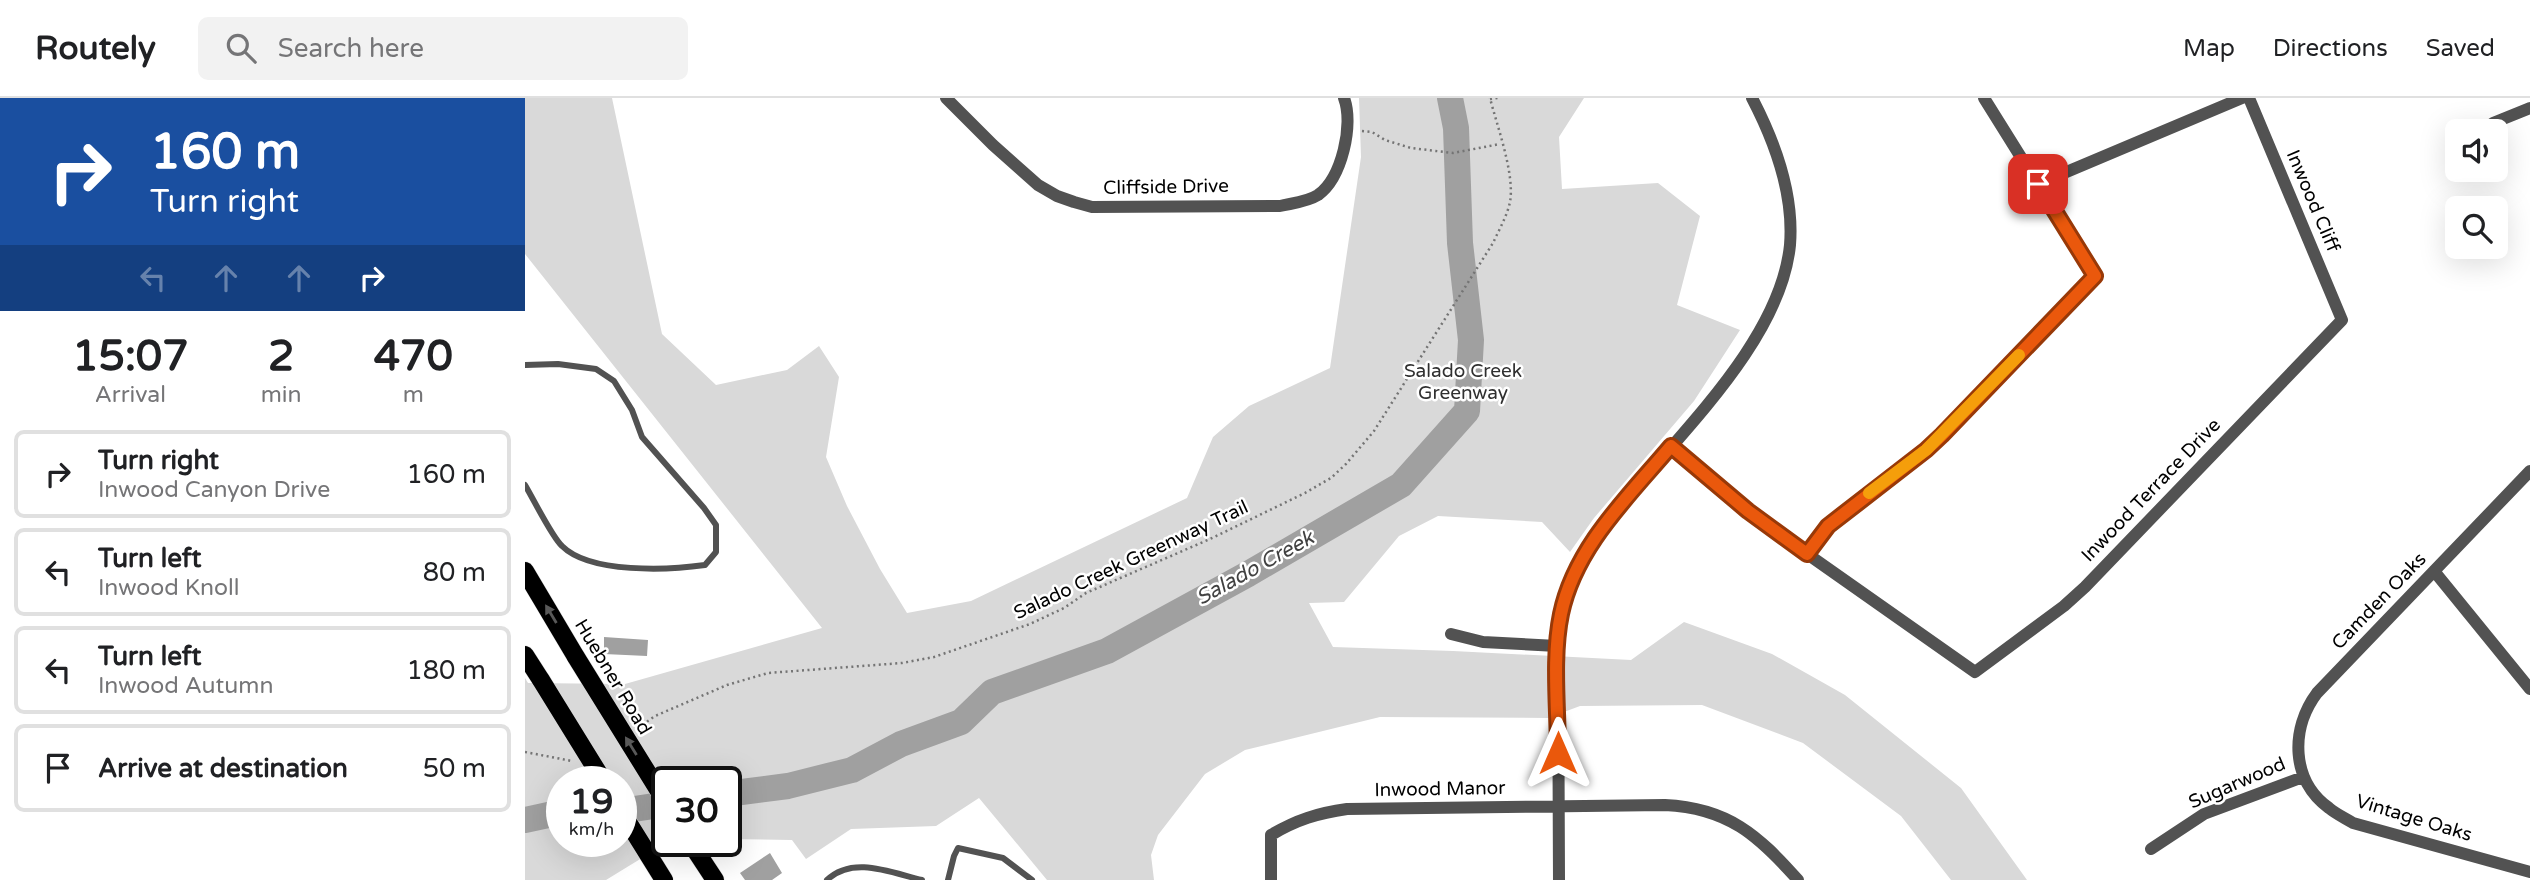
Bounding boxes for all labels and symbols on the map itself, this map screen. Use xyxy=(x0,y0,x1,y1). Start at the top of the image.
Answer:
street label: Inwood Cliff xyxy=(2282,147,2345,256)
pin xyxy=(2008,154,2068,214)
street label: Cliffside Drive xyxy=(1103,175,1229,199)
park label: Salado Creek Greenway xyxy=(1404,360,1522,404)
street label: Inwood Terrace Drive xyxy=(2077,414,2225,566)
street label: Salado Creek Greenway Trail xyxy=(1010,496,1252,624)
water label: Salado Creek xyxy=(1192,525,1320,611)
street label: Camden Oaks xyxy=(2327,548,2431,654)
one-way arrow xyxy=(544,604,557,623)
street label: Huebner Road xyxy=(570,615,656,739)
position arrow xyxy=(1521,716,1595,790)
one-way arrow xyxy=(625,736,637,755)
street label: Sugarwood xyxy=(2185,753,2289,813)
speed limit sign: 30 xyxy=(651,766,742,857)
street label: Inwood Manor xyxy=(1374,777,1506,801)
street label: Vintage Oaks xyxy=(2353,790,2475,846)

